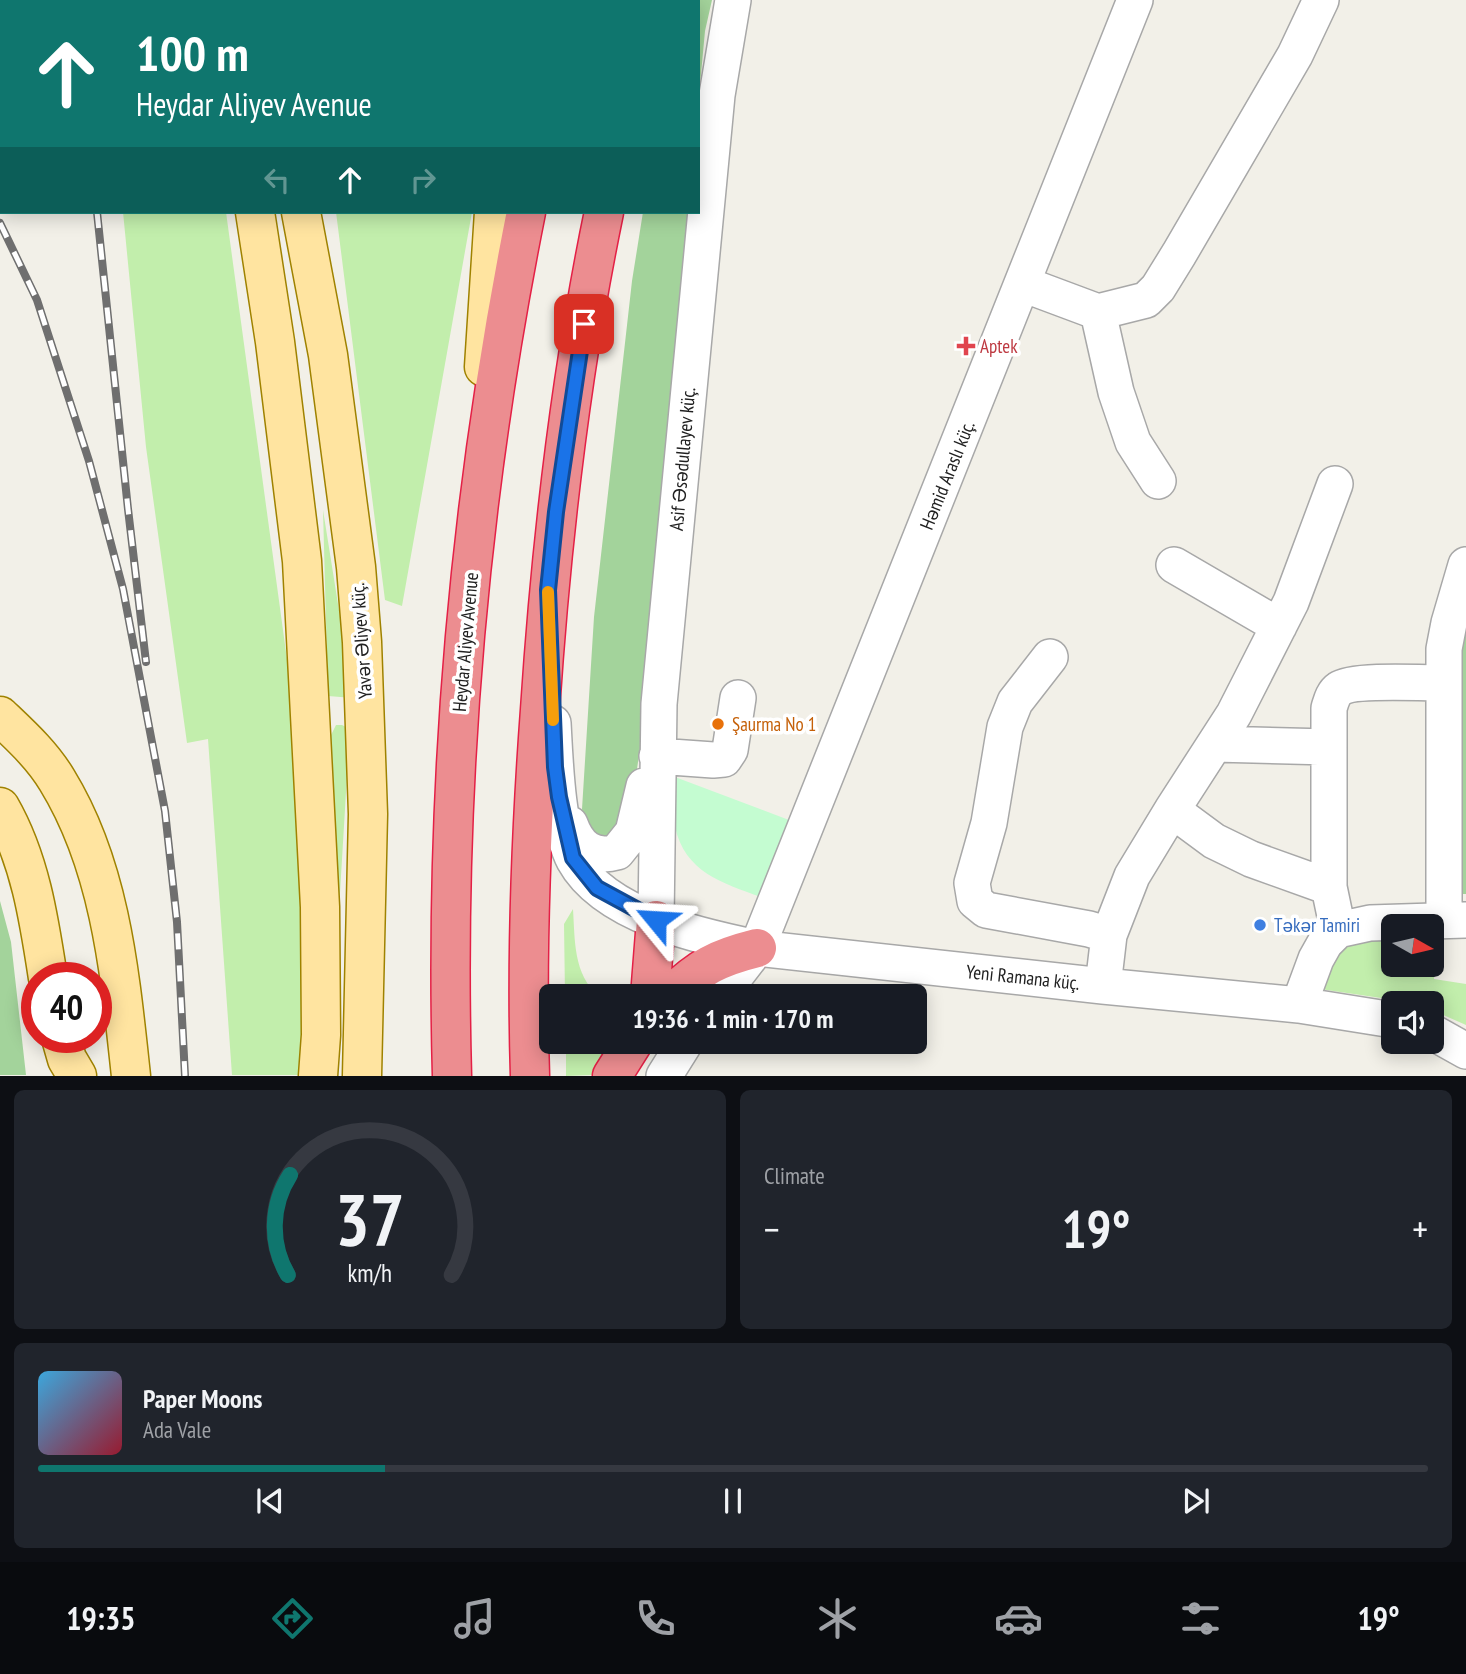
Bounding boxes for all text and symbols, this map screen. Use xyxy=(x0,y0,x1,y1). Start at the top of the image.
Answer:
text: 100 m xyxy=(136,21,249,85)
icon: ahead xyxy=(21,28,112,119)
text: Heydar Aliyev Avenue xyxy=(136,83,372,125)
icon: left xyxy=(258,161,296,199)
icon: ahead xyxy=(331,161,369,199)
icon: right xyxy=(404,161,442,199)
pin xyxy=(554,294,614,354)
icon: arrive xyxy=(565,305,603,343)
place label: Aptek xyxy=(980,334,1018,358)
marker: Aptek xyxy=(958,338,974,354)
street label: Asif Əsədullayev küç. xyxy=(664,386,700,532)
street label: Həmid Araslı küç. xyxy=(914,417,980,533)
street label: Heydar Aliyev Avenue xyxy=(447,571,483,713)
street label: Yavər Əliyev küç. xyxy=(345,582,377,700)
place label: Şaurma No 1 xyxy=(732,712,816,736)
marker: Şaurma No 1 xyxy=(710,716,726,732)
position arrow xyxy=(619,883,693,957)
place label: Təkər Tamiri xyxy=(1274,913,1360,937)
north arrow xyxy=(1381,914,1444,976)
map controls xyxy=(1381,914,1444,1054)
marker: Təkər Tamiri xyxy=(1252,917,1268,933)
street label: Yeni Ramana küç. xyxy=(965,959,1081,995)
speed limit sign: 40 xyxy=(21,962,112,1053)
button: sound xyxy=(1381,991,1444,1054)
text: 19:36 · 1 min · 170 m xyxy=(633,1002,833,1035)
text: Climate xyxy=(764,1161,825,1190)
text: 37 xyxy=(335,1172,405,1266)
text: 19° xyxy=(1062,1195,1130,1262)
text: − xyxy=(764,1204,780,1253)
text: + xyxy=(1412,1204,1428,1253)
text: km/h xyxy=(348,1257,392,1289)
text: Paper Moons xyxy=(143,1382,262,1415)
text: Ada Vale xyxy=(143,1415,211,1444)
icon: previous xyxy=(251,1482,289,1520)
icon: pause xyxy=(714,1482,752,1520)
icon: next xyxy=(1177,1482,1215,1520)
icon: directions xyxy=(268,1594,317,1643)
icon: music xyxy=(450,1594,499,1643)
icon: phone xyxy=(631,1594,680,1643)
icon: climate xyxy=(813,1594,862,1643)
icon: car xyxy=(994,1594,1043,1643)
icon: filters xyxy=(1176,1594,1225,1643)
text: 19:35 xyxy=(66,1597,136,1639)
text: 19° xyxy=(1357,1597,1400,1639)

